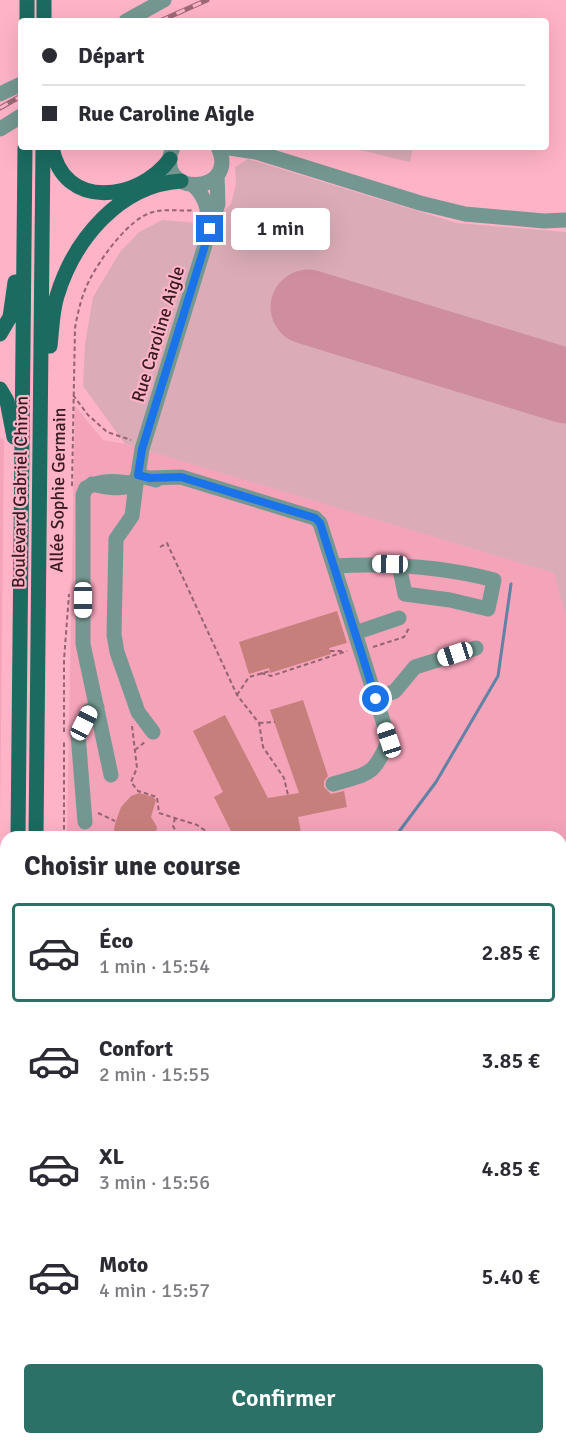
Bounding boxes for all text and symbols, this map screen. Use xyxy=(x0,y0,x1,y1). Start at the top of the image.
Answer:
text: Départ xyxy=(78,42,145,69)
text: Rue Caroline Aigle xyxy=(78,100,254,127)
callout: 1 min xyxy=(231,208,330,250)
route end xyxy=(196,215,223,242)
text: 1 min xyxy=(257,216,304,241)
street label: Rue Caroline Aigle xyxy=(127,263,189,405)
street label: Boulevard Gabriel Chiron xyxy=(7,396,33,588)
street label: Allée Sophie Germain xyxy=(46,407,70,573)
car xyxy=(372,555,408,573)
car xyxy=(74,582,92,618)
car xyxy=(435,640,475,668)
route start xyxy=(362,685,389,712)
car xyxy=(68,703,100,743)
car xyxy=(375,720,403,760)
text: Choisir une course xyxy=(24,850,241,883)
icon: car xyxy=(27,926,81,980)
text: Éco xyxy=(99,927,133,954)
text: 2.85 € xyxy=(482,939,540,966)
text: 1 min · 15:54 xyxy=(99,954,210,979)
icon: car xyxy=(27,1034,81,1088)
text: Confort xyxy=(99,1035,173,1062)
text: 3.85 € xyxy=(482,1047,540,1074)
text: 2 min · 15:55 xyxy=(99,1062,210,1087)
icon: car xyxy=(27,1142,81,1196)
text: XL xyxy=(99,1143,124,1170)
text: 4.85 € xyxy=(482,1155,540,1182)
text: 3 min · 15:56 xyxy=(99,1170,210,1195)
icon: car xyxy=(27,1250,81,1304)
text: Moto xyxy=(99,1251,148,1278)
text: 5.40 € xyxy=(482,1263,540,1290)
text: 4 min · 15:57 xyxy=(99,1278,210,1303)
button: Confirmer xyxy=(24,1364,543,1433)

